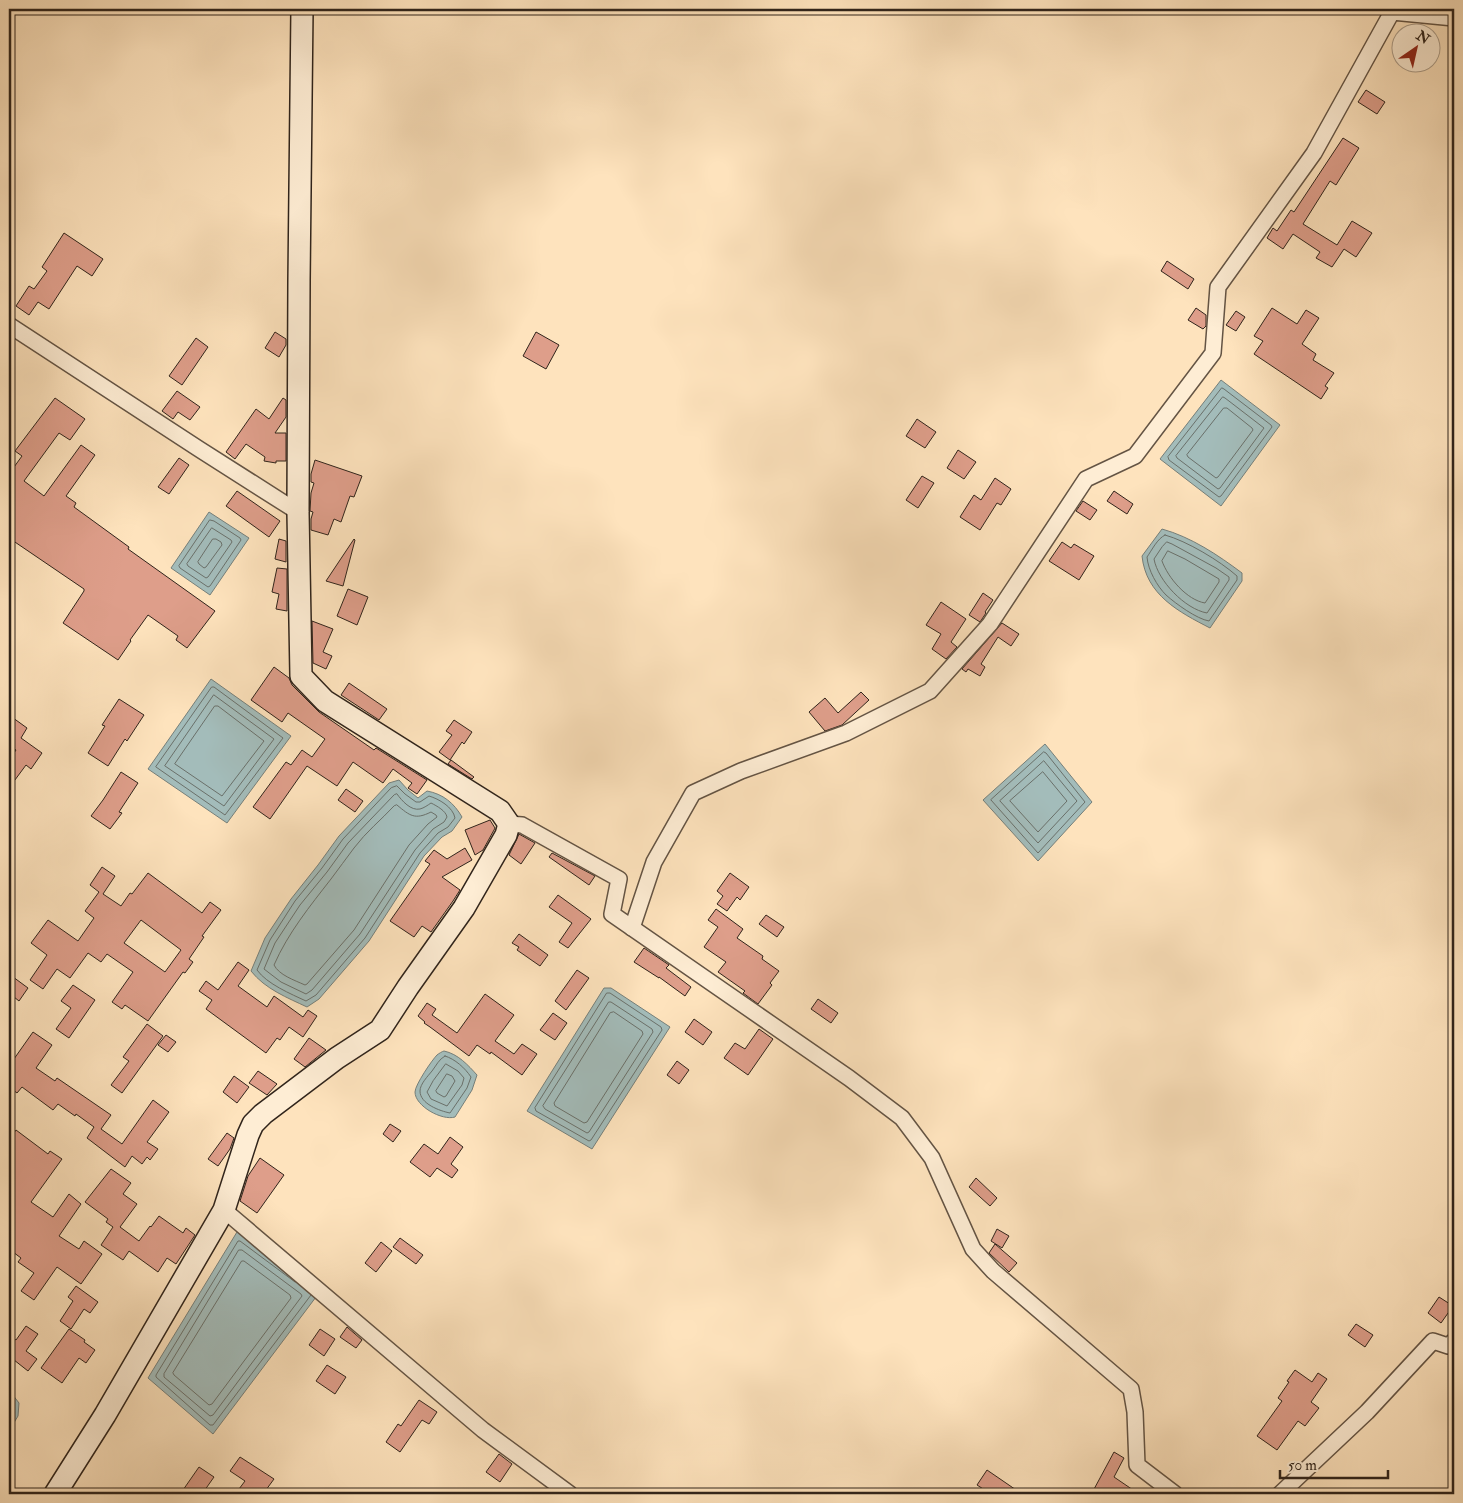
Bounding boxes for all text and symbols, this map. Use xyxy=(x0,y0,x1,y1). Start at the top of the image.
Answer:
north arrow xyxy=(1390,22,1440,72)
text: N xyxy=(1412,27,1433,48)
scale bar xyxy=(1280,1448,1388,1480)
text: 50 m xyxy=(1288,1456,1317,1475)

